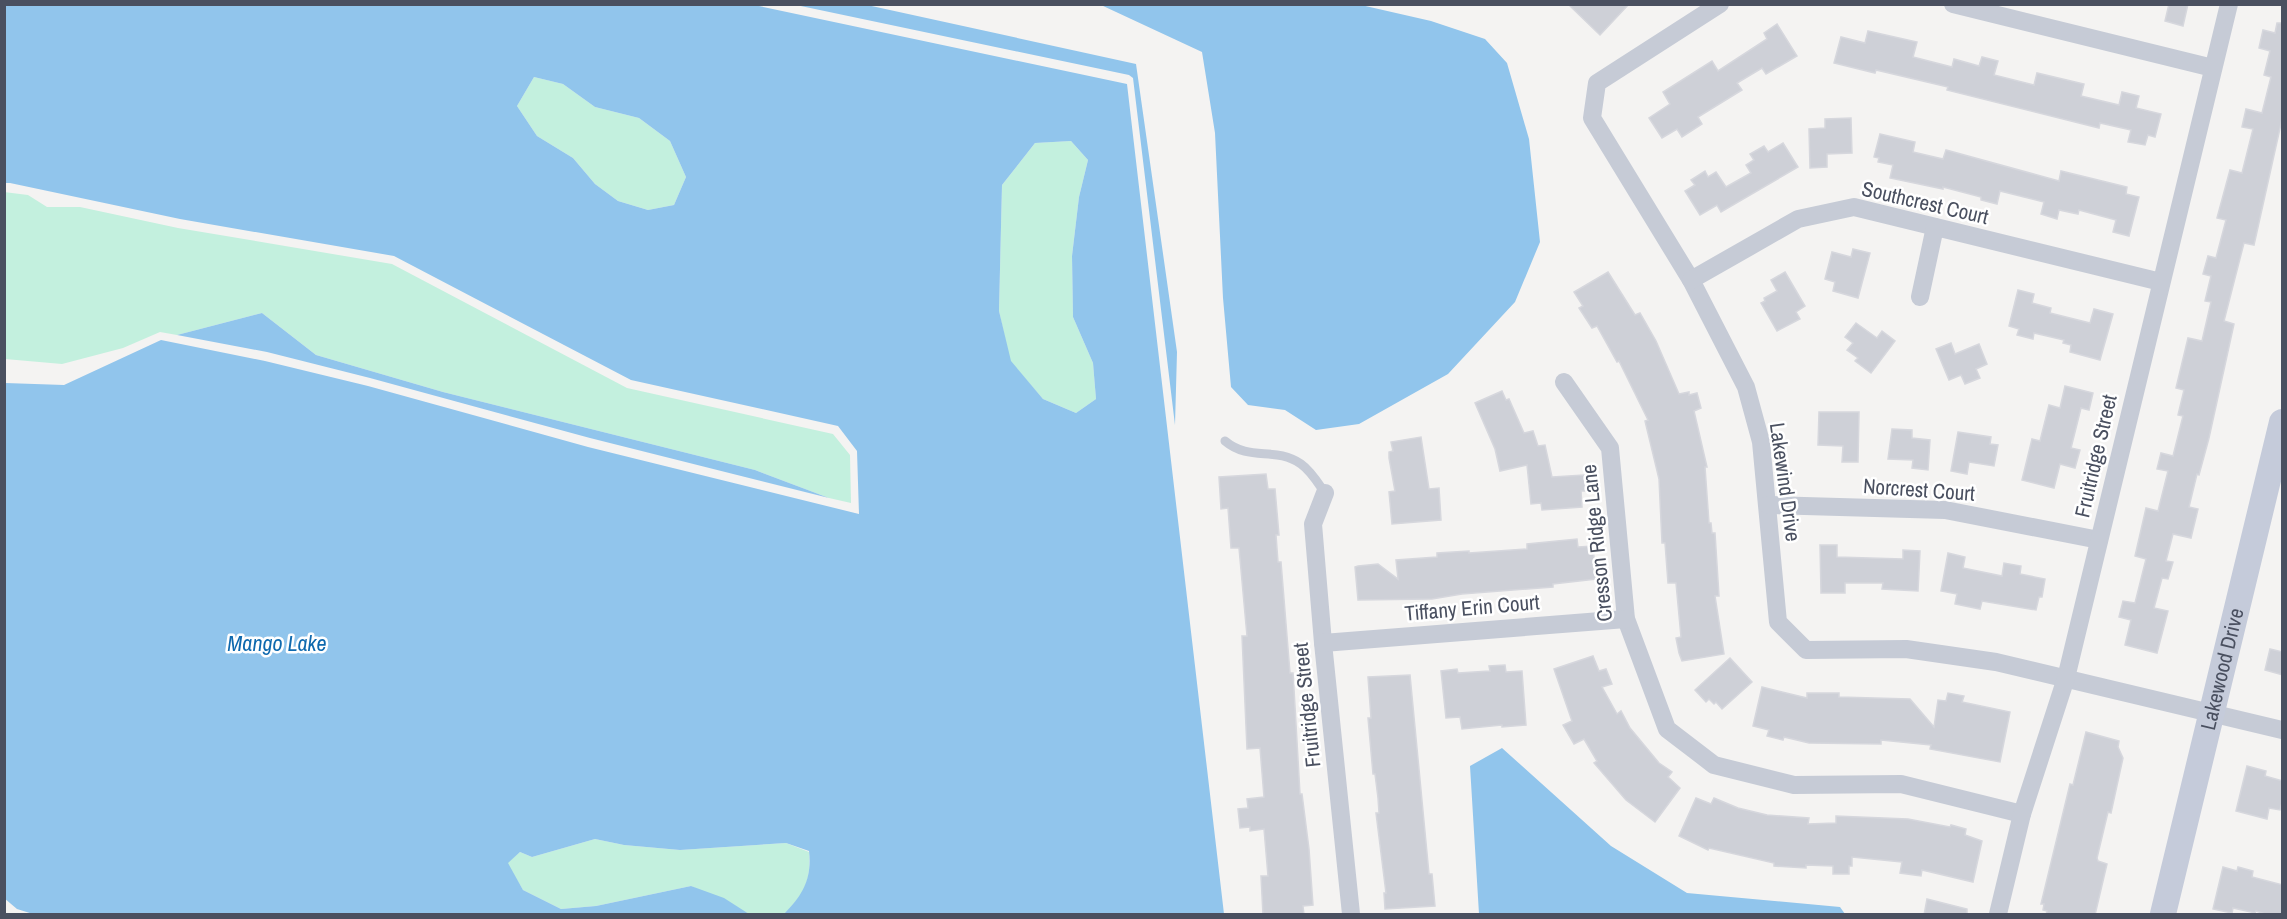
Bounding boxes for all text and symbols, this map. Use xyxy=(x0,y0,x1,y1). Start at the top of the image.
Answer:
street label: Southcrest Court xyxy=(1859,174,1992,231)
street label: Fruitridge Street xyxy=(2067,391,2124,520)
street label: Lakewind Drive xyxy=(1763,421,1808,543)
street label: Cresson Ridge Lane xyxy=(1574,463,1619,623)
street label: Norcrest Court xyxy=(1862,471,1976,508)
street label: Tiffany Erin Court xyxy=(1403,587,1541,628)
street label: Lakewood Drive xyxy=(2193,605,2250,733)
water label: Mango Lake xyxy=(227,628,327,658)
street label: Fruitridge Street xyxy=(1286,641,1327,769)

